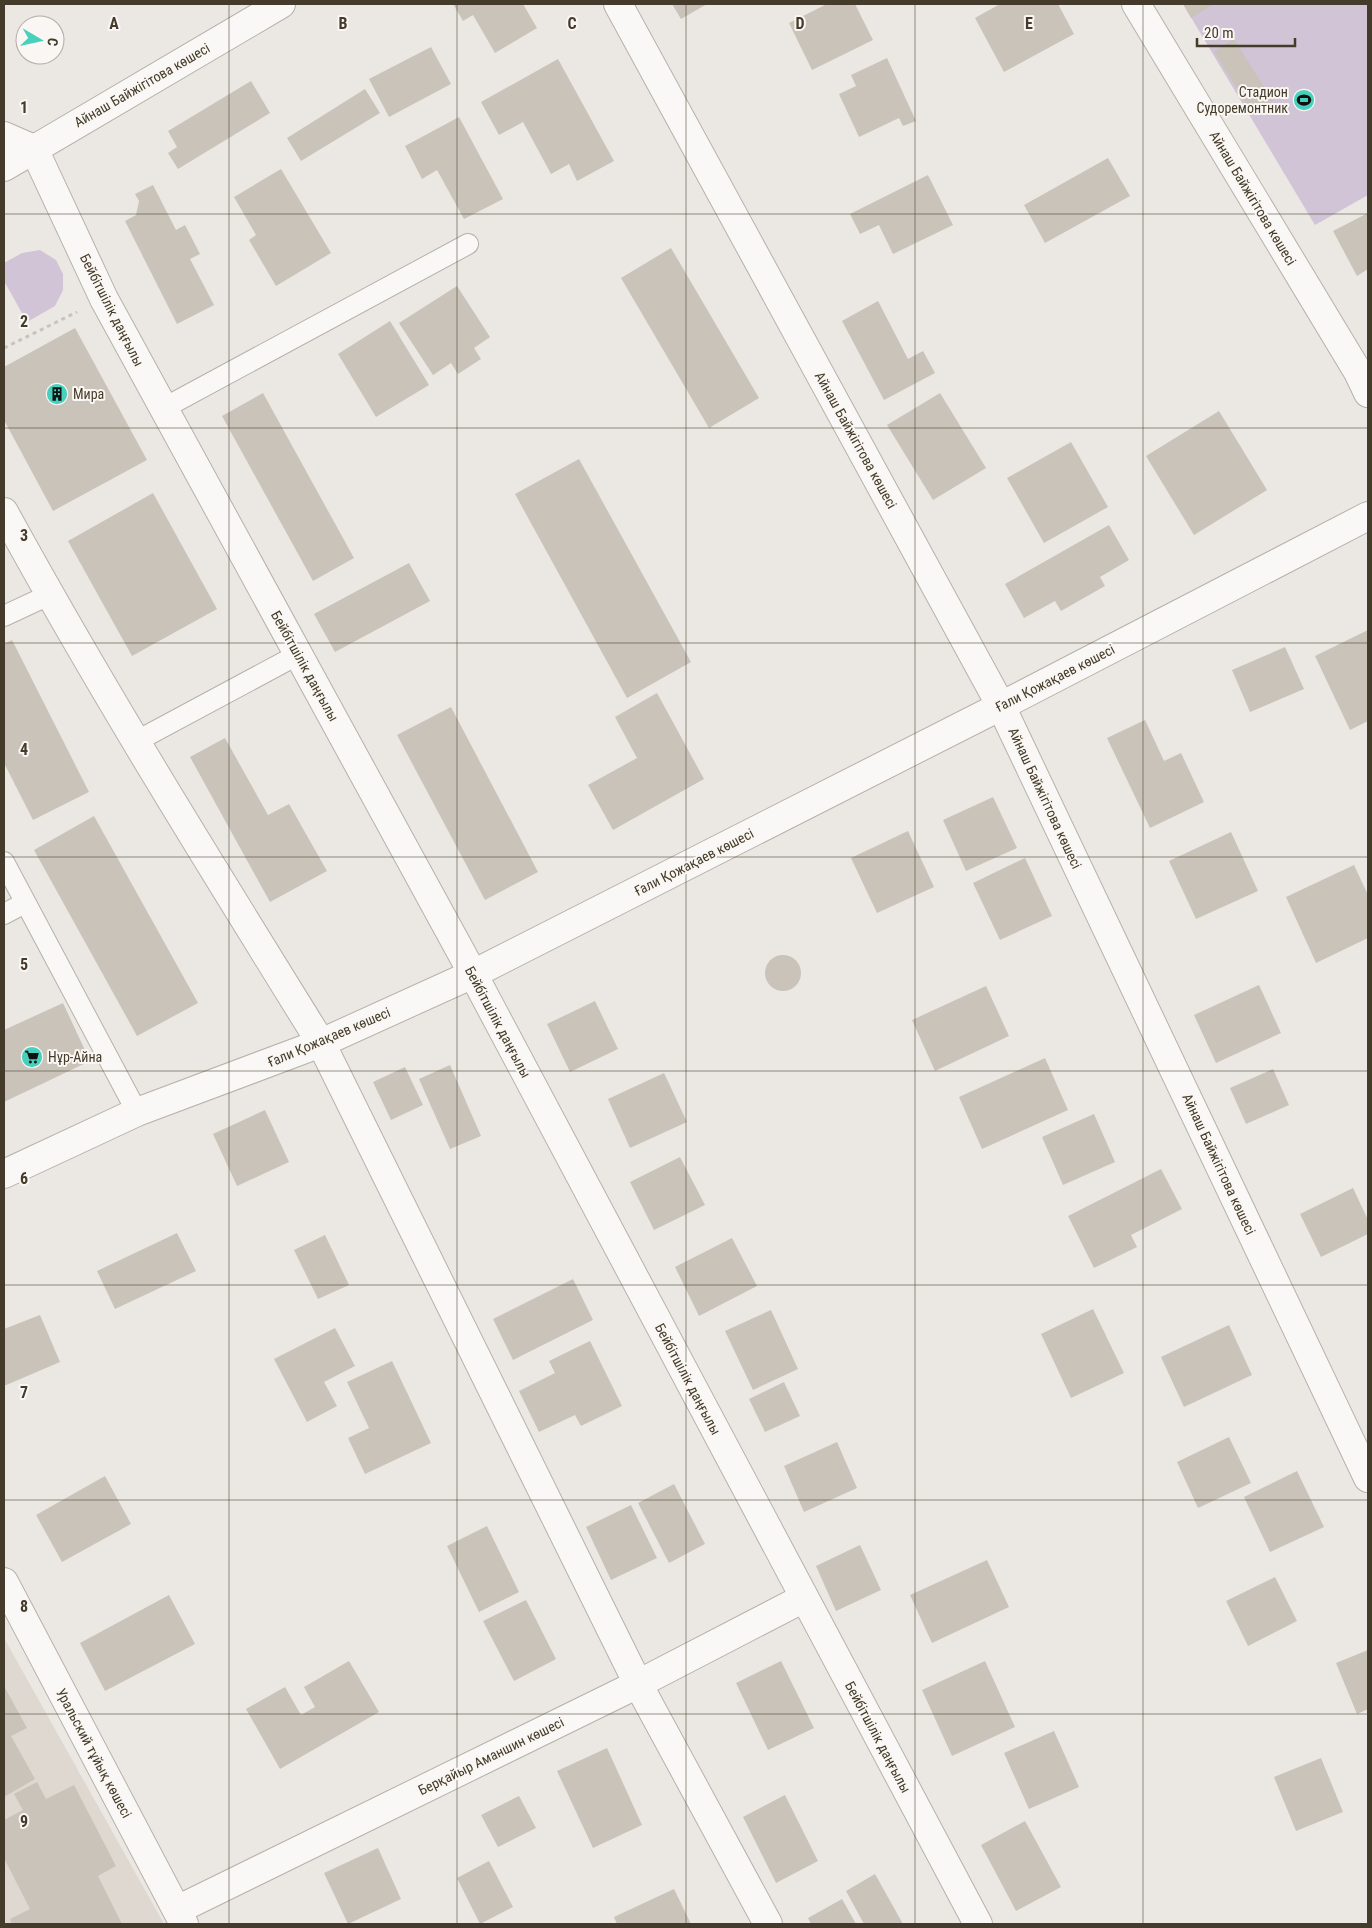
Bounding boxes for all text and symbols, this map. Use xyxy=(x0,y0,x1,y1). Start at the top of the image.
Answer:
text: A xyxy=(109,14,119,33)
text: B xyxy=(339,14,348,33)
text: C xyxy=(567,14,577,33)
text: D xyxy=(795,14,805,33)
text: E xyxy=(1025,14,1033,33)
north arrow xyxy=(15,15,65,65)
scale bar xyxy=(1197,15,1294,47)
text: 20 m xyxy=(1204,24,1234,42)
text: С xyxy=(44,37,61,47)
street label: Айнаш Байжігітова көшесі xyxy=(71,40,213,130)
place label: Стадион Судоремонтник xyxy=(1196,84,1288,116)
sports icon: Стадион Судоремонтник xyxy=(1292,88,1316,112)
text: 1 xyxy=(20,98,28,117)
street label: Айнаш Байжігітова көшесі xyxy=(1207,128,1299,268)
street label: Бейбітшілік даңғылы xyxy=(77,251,147,369)
text: 2 xyxy=(20,312,28,331)
street label: Айнаш Байжігітова көшесі xyxy=(812,369,900,511)
building icon: Мира xyxy=(45,382,69,406)
place label: Мира xyxy=(73,386,104,402)
text: 3 xyxy=(20,526,28,545)
street label: Бейбітшілік даңғылы xyxy=(268,608,342,724)
street label: Ғали Қожақаев көшесі xyxy=(993,641,1117,715)
street label: Айнаш Байжігітова көшесі xyxy=(1005,725,1085,871)
text: 4 xyxy=(20,740,28,759)
street label: Ғали Қожақаев көшесі xyxy=(632,825,756,899)
text: 5 xyxy=(20,955,28,974)
street label: Бейбітшілік даңғылы xyxy=(462,964,534,1080)
street label: Ғали Қожақаев көшесі xyxy=(265,1004,393,1070)
supermarket icon: Нұр-Айна xyxy=(20,1045,44,1069)
place label: Нұр-Айна xyxy=(48,1049,102,1065)
street label: Айнаш Байжігітова көшесі xyxy=(1179,1091,1259,1237)
text: 6 xyxy=(20,1169,28,1188)
street label: Бейбітшілік даңғылы xyxy=(652,1321,724,1437)
text: 7 xyxy=(20,1383,28,1402)
text: 8 xyxy=(20,1597,28,1616)
street label: Бейбітшілік даңғылы xyxy=(842,1679,914,1795)
street label: Уральский тұйық көшесі xyxy=(53,1686,135,1820)
street label: Берқайыр Аманшин көшесі xyxy=(416,1714,566,1798)
text: 9 xyxy=(20,1812,28,1831)

